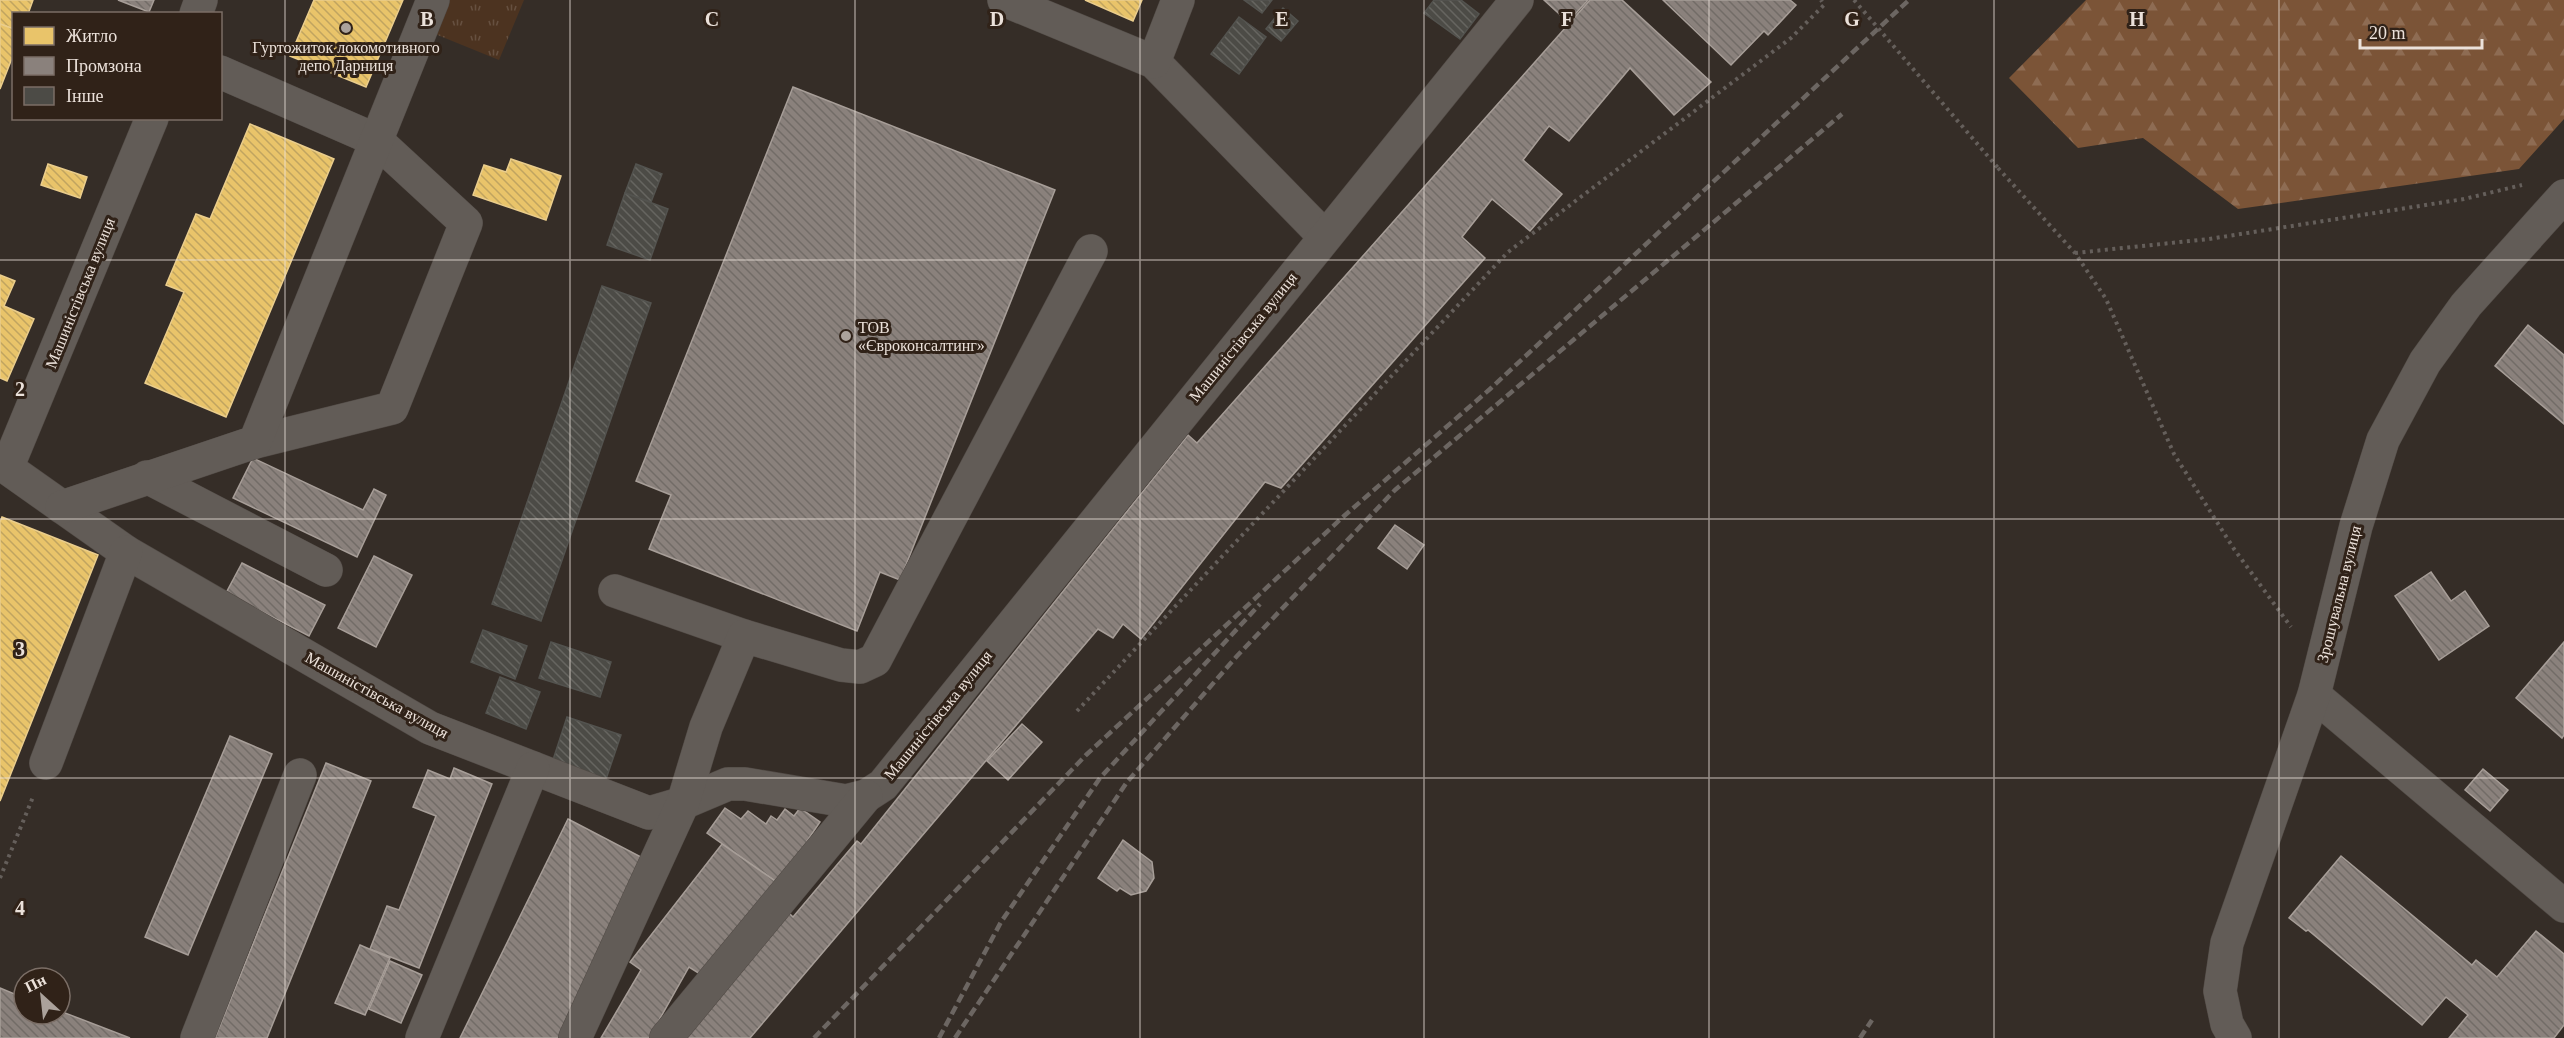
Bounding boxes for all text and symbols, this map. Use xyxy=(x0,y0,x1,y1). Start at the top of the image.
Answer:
text: B xyxy=(420,8,434,30)
text: C xyxy=(705,8,719,30)
text: D xyxy=(990,8,1004,30)
text: E xyxy=(1275,8,1289,30)
text: F xyxy=(1561,8,1573,30)
text: G xyxy=(1844,8,1860,30)
text: H xyxy=(2129,8,2145,30)
legend xyxy=(12,12,222,120)
scale bar xyxy=(2360,12,2482,50)
marker: Гуртожиток локомотивного депо Дарниця xyxy=(339,21,353,35)
text: 20 m xyxy=(2369,23,2406,43)
text: Житло xyxy=(66,26,117,46)
place label: Гуртожиток локомотивного депо Дарниця xyxy=(252,39,440,75)
text: Промзона xyxy=(66,56,142,76)
text: Інше xyxy=(66,86,103,106)
street label: Машиністівська вулиця xyxy=(42,215,119,371)
street label: Машиністівська вулиця xyxy=(1186,269,1301,406)
place label: ТОВ «Євроконсалтинг» xyxy=(858,319,985,355)
marker: ТОВ «Євроконсалтинг» xyxy=(839,329,853,343)
text: 2 xyxy=(15,378,25,400)
street label: Зрошувальна вулиця xyxy=(2314,523,2365,665)
text: 3 xyxy=(15,638,25,660)
street label: Машиністівська вулиця xyxy=(881,647,996,784)
street label: Машиністівська вулиця xyxy=(302,649,452,743)
text: 4 xyxy=(15,897,25,919)
north arrow xyxy=(12,966,72,1026)
text: Пн xyxy=(22,971,49,996)

